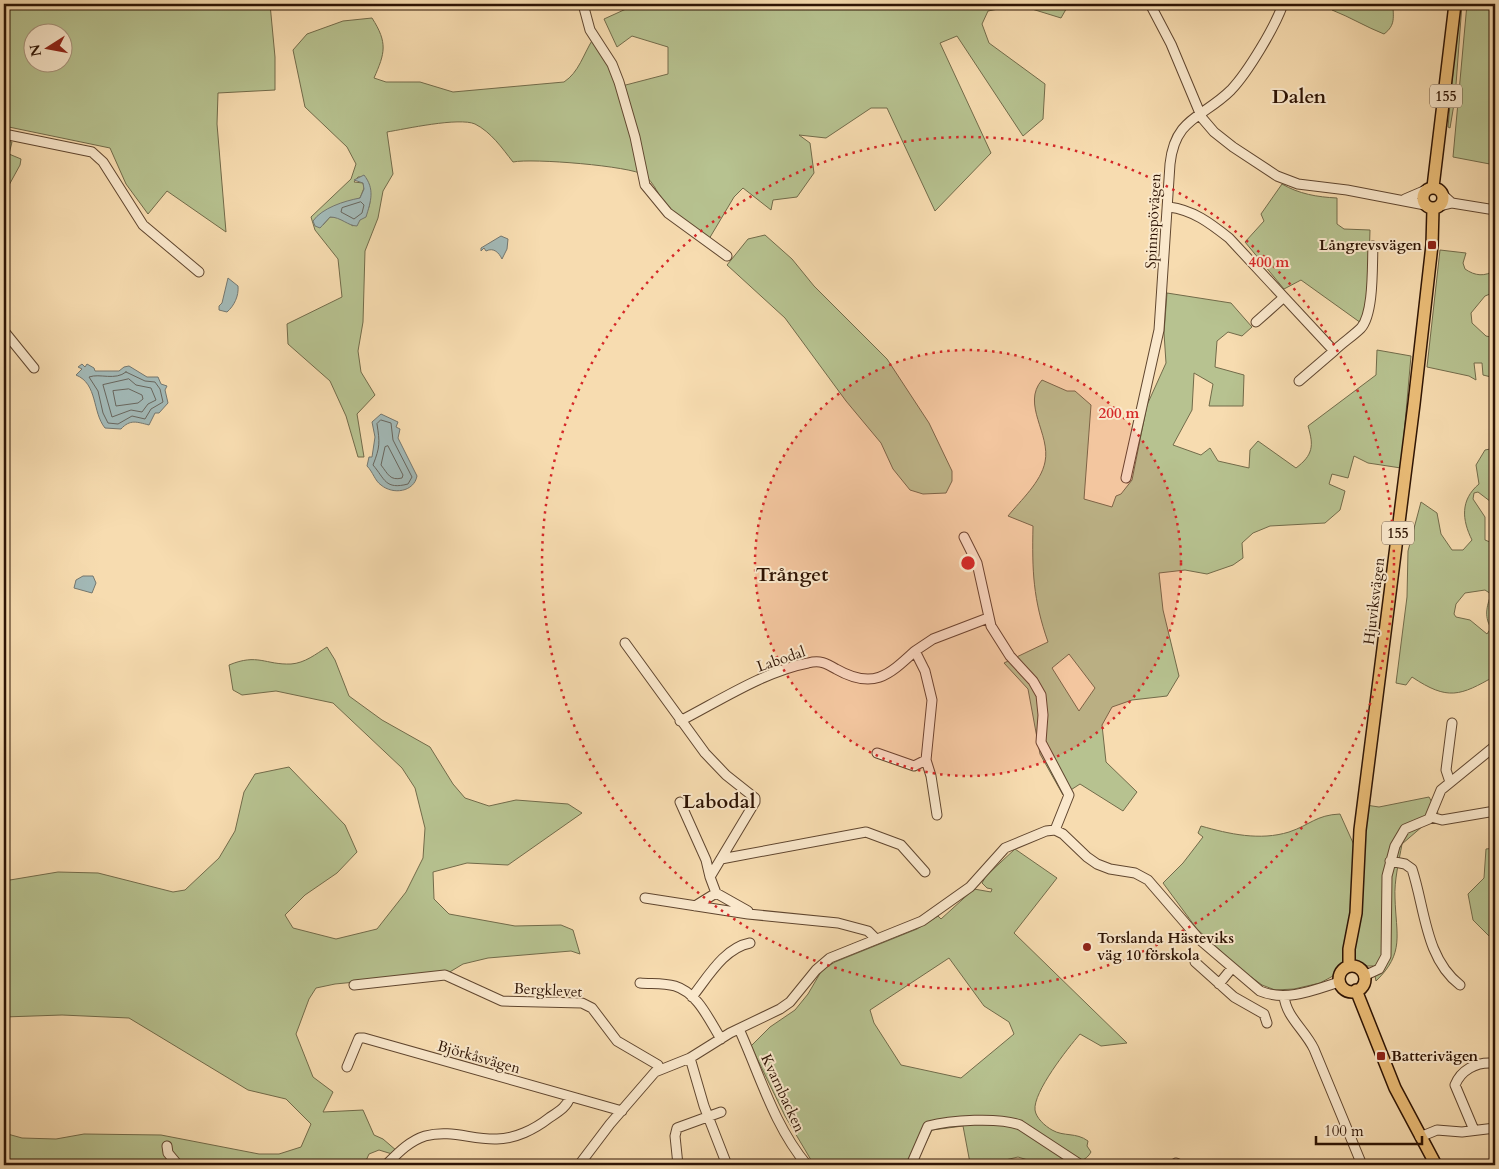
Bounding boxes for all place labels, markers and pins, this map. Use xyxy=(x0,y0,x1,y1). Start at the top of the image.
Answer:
place label: Långrevsvägen xyxy=(1319,235,1422,255)
marker: Långrevsvägen xyxy=(1426,239,1438,251)
centre of rings xyxy=(959,554,977,572)
place label: Torslanda Hästeviks väg 10 förskola xyxy=(1097,928,1234,965)
marker: Torslanda Hästeviks väg 10 förskola xyxy=(1081,941,1093,953)
place label: Batterivägen xyxy=(1391,1046,1479,1066)
marker: Batterivägen xyxy=(1375,1050,1387,1062)

